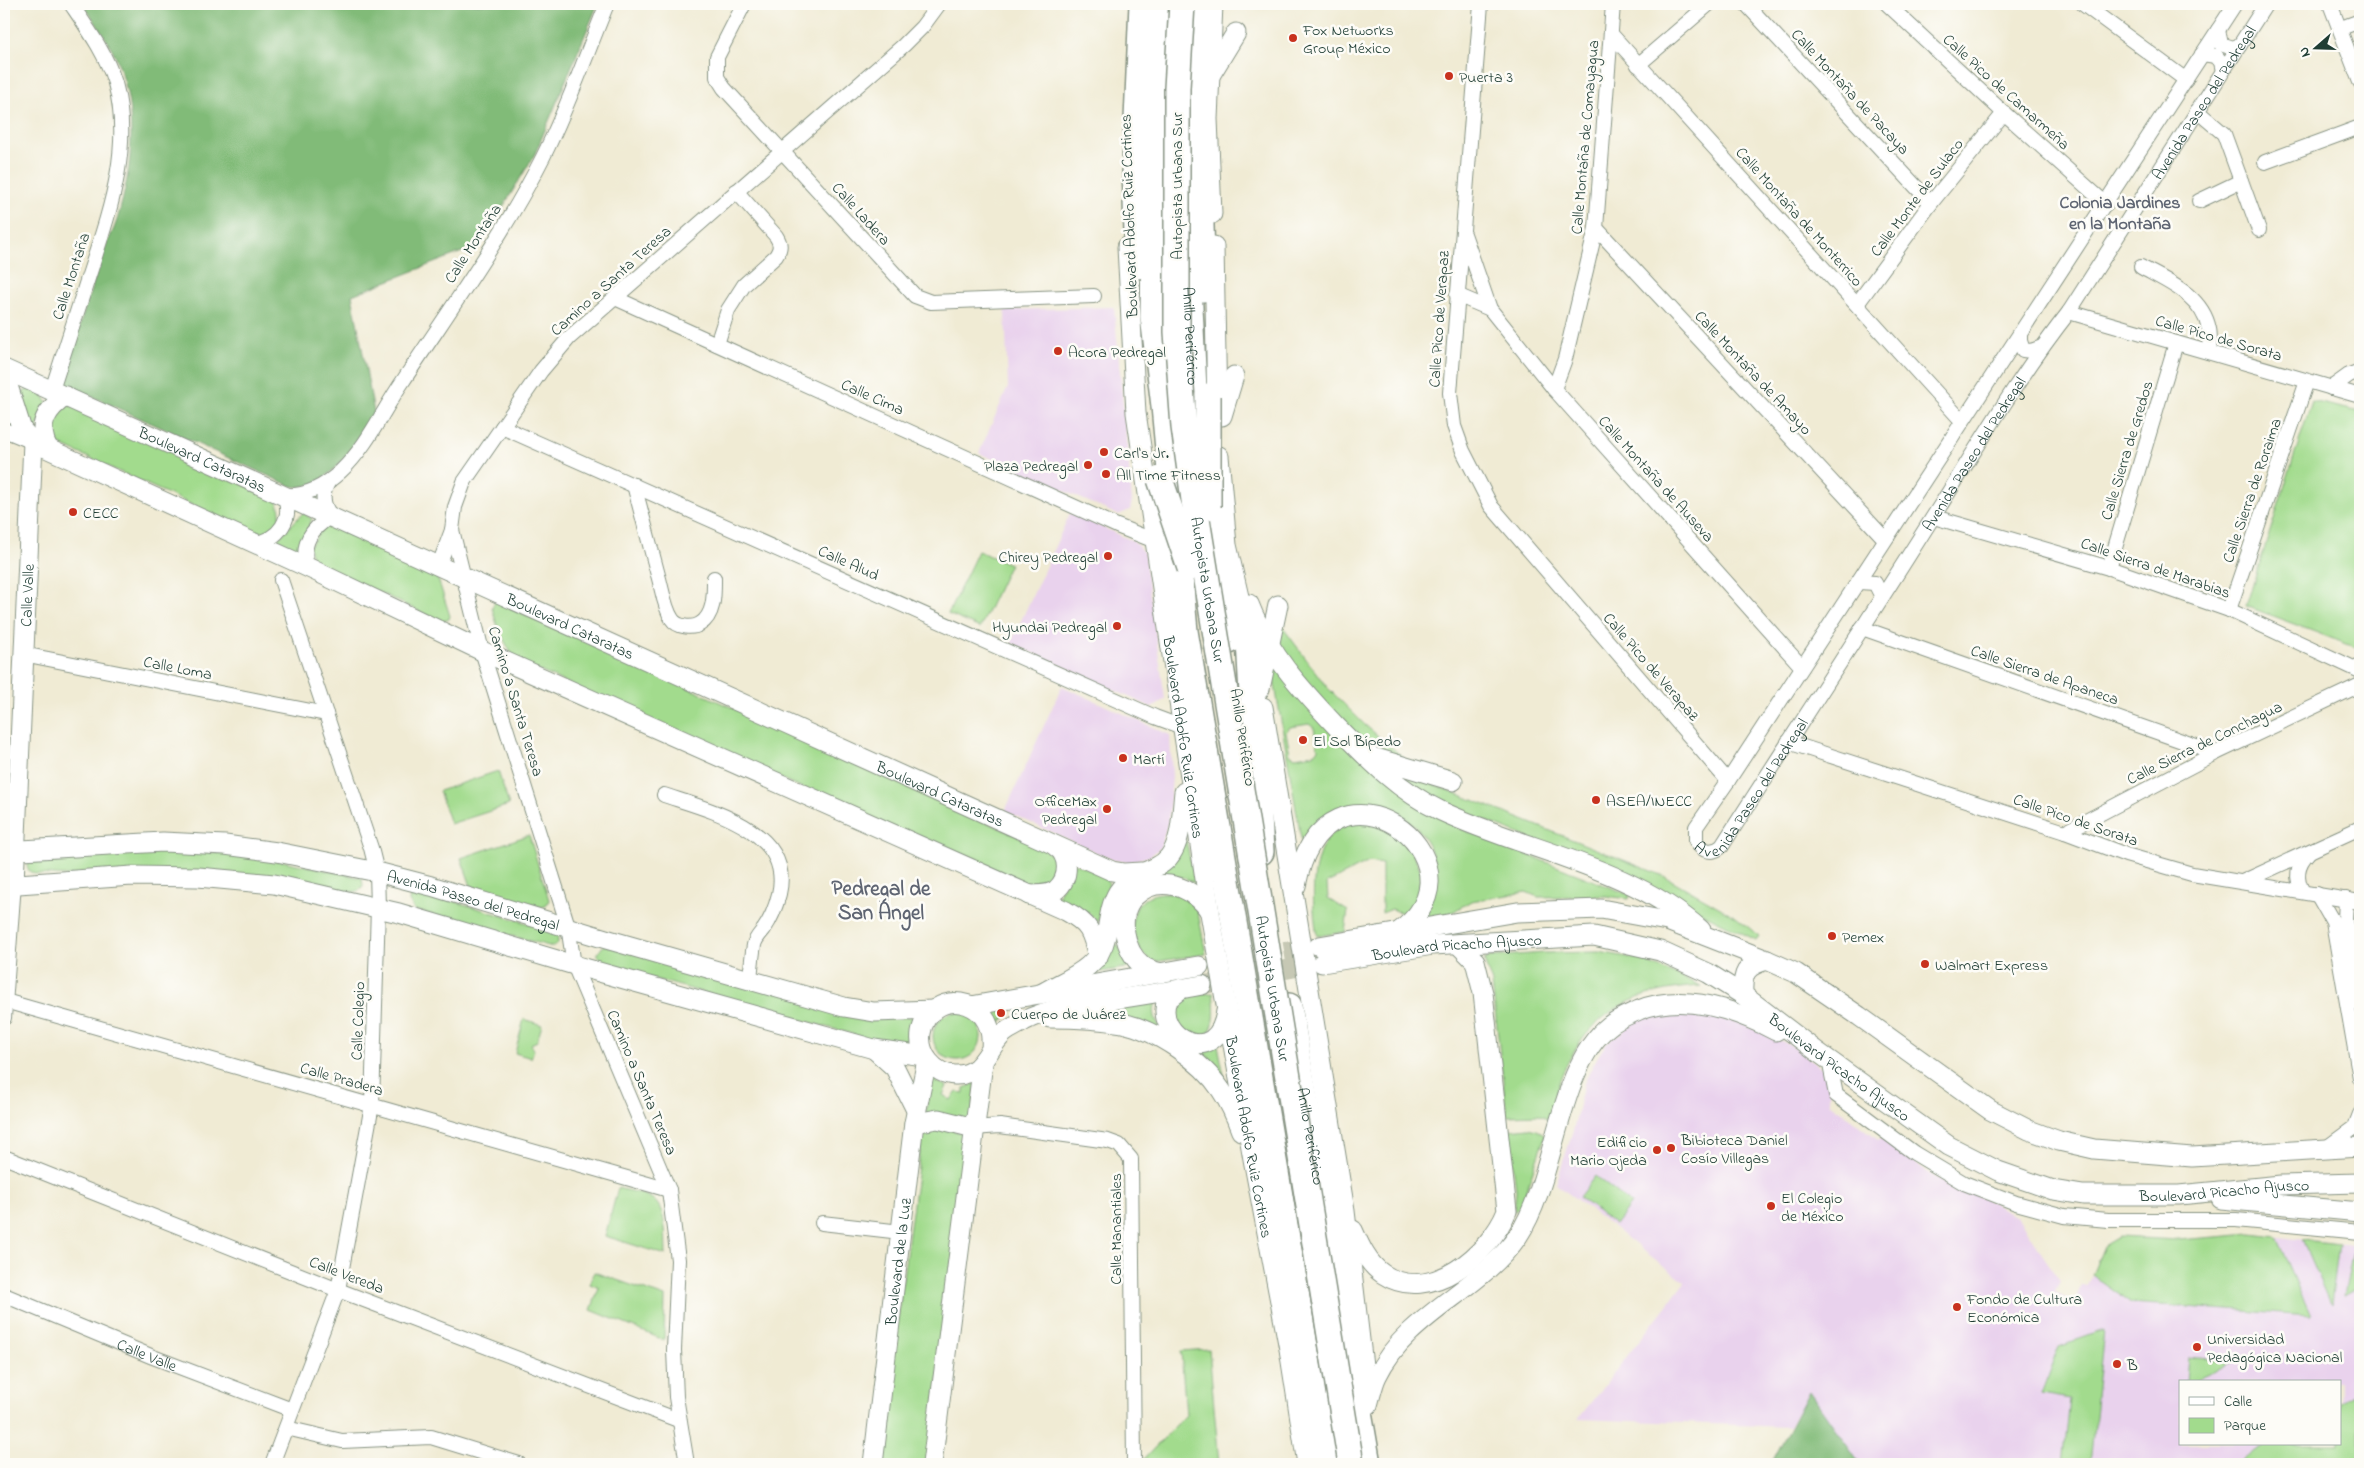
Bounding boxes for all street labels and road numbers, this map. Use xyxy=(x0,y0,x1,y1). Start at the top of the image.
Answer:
street label: Avenida Paseo del Pedregal xyxy=(2147,21,2263,185)
street label: Calle Montaña de Pacaya xyxy=(1785,24,1915,161)
street label: Calle Pico de Camarmeña xyxy=(1937,29,2075,156)
street label: Calle Montaña de Comayagua xyxy=(1566,39,1606,235)
street label: Autopista Urbana Sur xyxy=(1166,112,1190,260)
street label: Boulevard Adolfo Ruiz Cortines xyxy=(1114,114,1146,319)
street label: Calle Monte de Sulaco xyxy=(1865,134,1970,262)
street label: Calle Montaña de Monterrico xyxy=(1729,142,1868,293)
street label: Calle Ladera xyxy=(825,177,896,251)
street label: Calle Montaña xyxy=(439,200,508,289)
street label: Camino a Santa Teresa xyxy=(545,220,677,342)
street label: Calle Montaña xyxy=(47,230,97,323)
street label: Calle Pico de Verapaz xyxy=(1423,250,1457,388)
street label: Anillo Periférico xyxy=(1175,286,1204,386)
street label: Calle Montaña de Amayo xyxy=(1688,306,1817,441)
street label: Calle Pico de Sorata xyxy=(2152,309,2285,369)
street label: Avenida Paseo del Pedregal xyxy=(1917,372,2033,536)
street label: Calle Cima xyxy=(837,373,908,422)
street label: Calle Sierra de Gredos xyxy=(2095,378,2161,523)
street label: Calle Montaña de Auseva xyxy=(1592,410,1719,548)
street label: Calle Sierra de Roraima xyxy=(2217,415,2289,566)
street label: Boulevard Cataratas xyxy=(133,421,270,500)
street label: Autopista Urbana Sur xyxy=(1183,515,1230,665)
street label: Calle Sierra de Marabias xyxy=(2077,532,2234,606)
street label: Calle Alud xyxy=(814,540,883,588)
street label: Calle Valle xyxy=(15,563,42,627)
street label: Boulevard Cataratas xyxy=(501,588,638,667)
street label: Calle Pico de Verapaz xyxy=(1596,608,1705,727)
street label: Camino a Santa Teresa xyxy=(481,624,549,780)
street label: Boulevard Adolfo Ruiz Cortines xyxy=(1155,634,1209,840)
street label: Calle Sierra de Apaneca xyxy=(1967,639,2122,712)
street label: Calle Loma xyxy=(141,651,214,687)
street label: Anillo Periférico xyxy=(1222,687,1262,788)
street label: Calle Sierra de Conchagua xyxy=(2123,696,2287,792)
street label: Avenida Paseo del Pedregal xyxy=(1688,714,1815,865)
street label: Boulevard Cataratas xyxy=(871,755,1007,835)
street label: Calle Pico de Sorata xyxy=(2010,788,2141,854)
street label: Avenida Paseo del Pedregal xyxy=(384,865,562,938)
street label: Autopista Urbana Sur xyxy=(1248,914,1295,1064)
street label: Boulevard Picacho Ajusco xyxy=(1369,929,1543,969)
street label: Calle Colegio xyxy=(346,981,372,1061)
street label: Camino a Santa Teresa xyxy=(600,1006,683,1159)
street label: Boulevard Picacho Ajusco xyxy=(1762,1008,1914,1129)
street label: Boulevard Adolfo Ruiz Cortines xyxy=(1218,1034,1278,1240)
street label: Calle Pradera xyxy=(297,1057,386,1103)
street label: Anillo Periférico xyxy=(1289,1086,1330,1187)
street label: Calle Manantiales xyxy=(1105,1173,1129,1285)
street label: Boulevard Picacho Ajusco xyxy=(2138,1174,2310,1209)
street label: Boulevard de la Luz xyxy=(880,1196,919,1328)
street label: Calle Vereda xyxy=(305,1251,387,1301)
street label: Calle Valle xyxy=(113,1333,181,1379)

